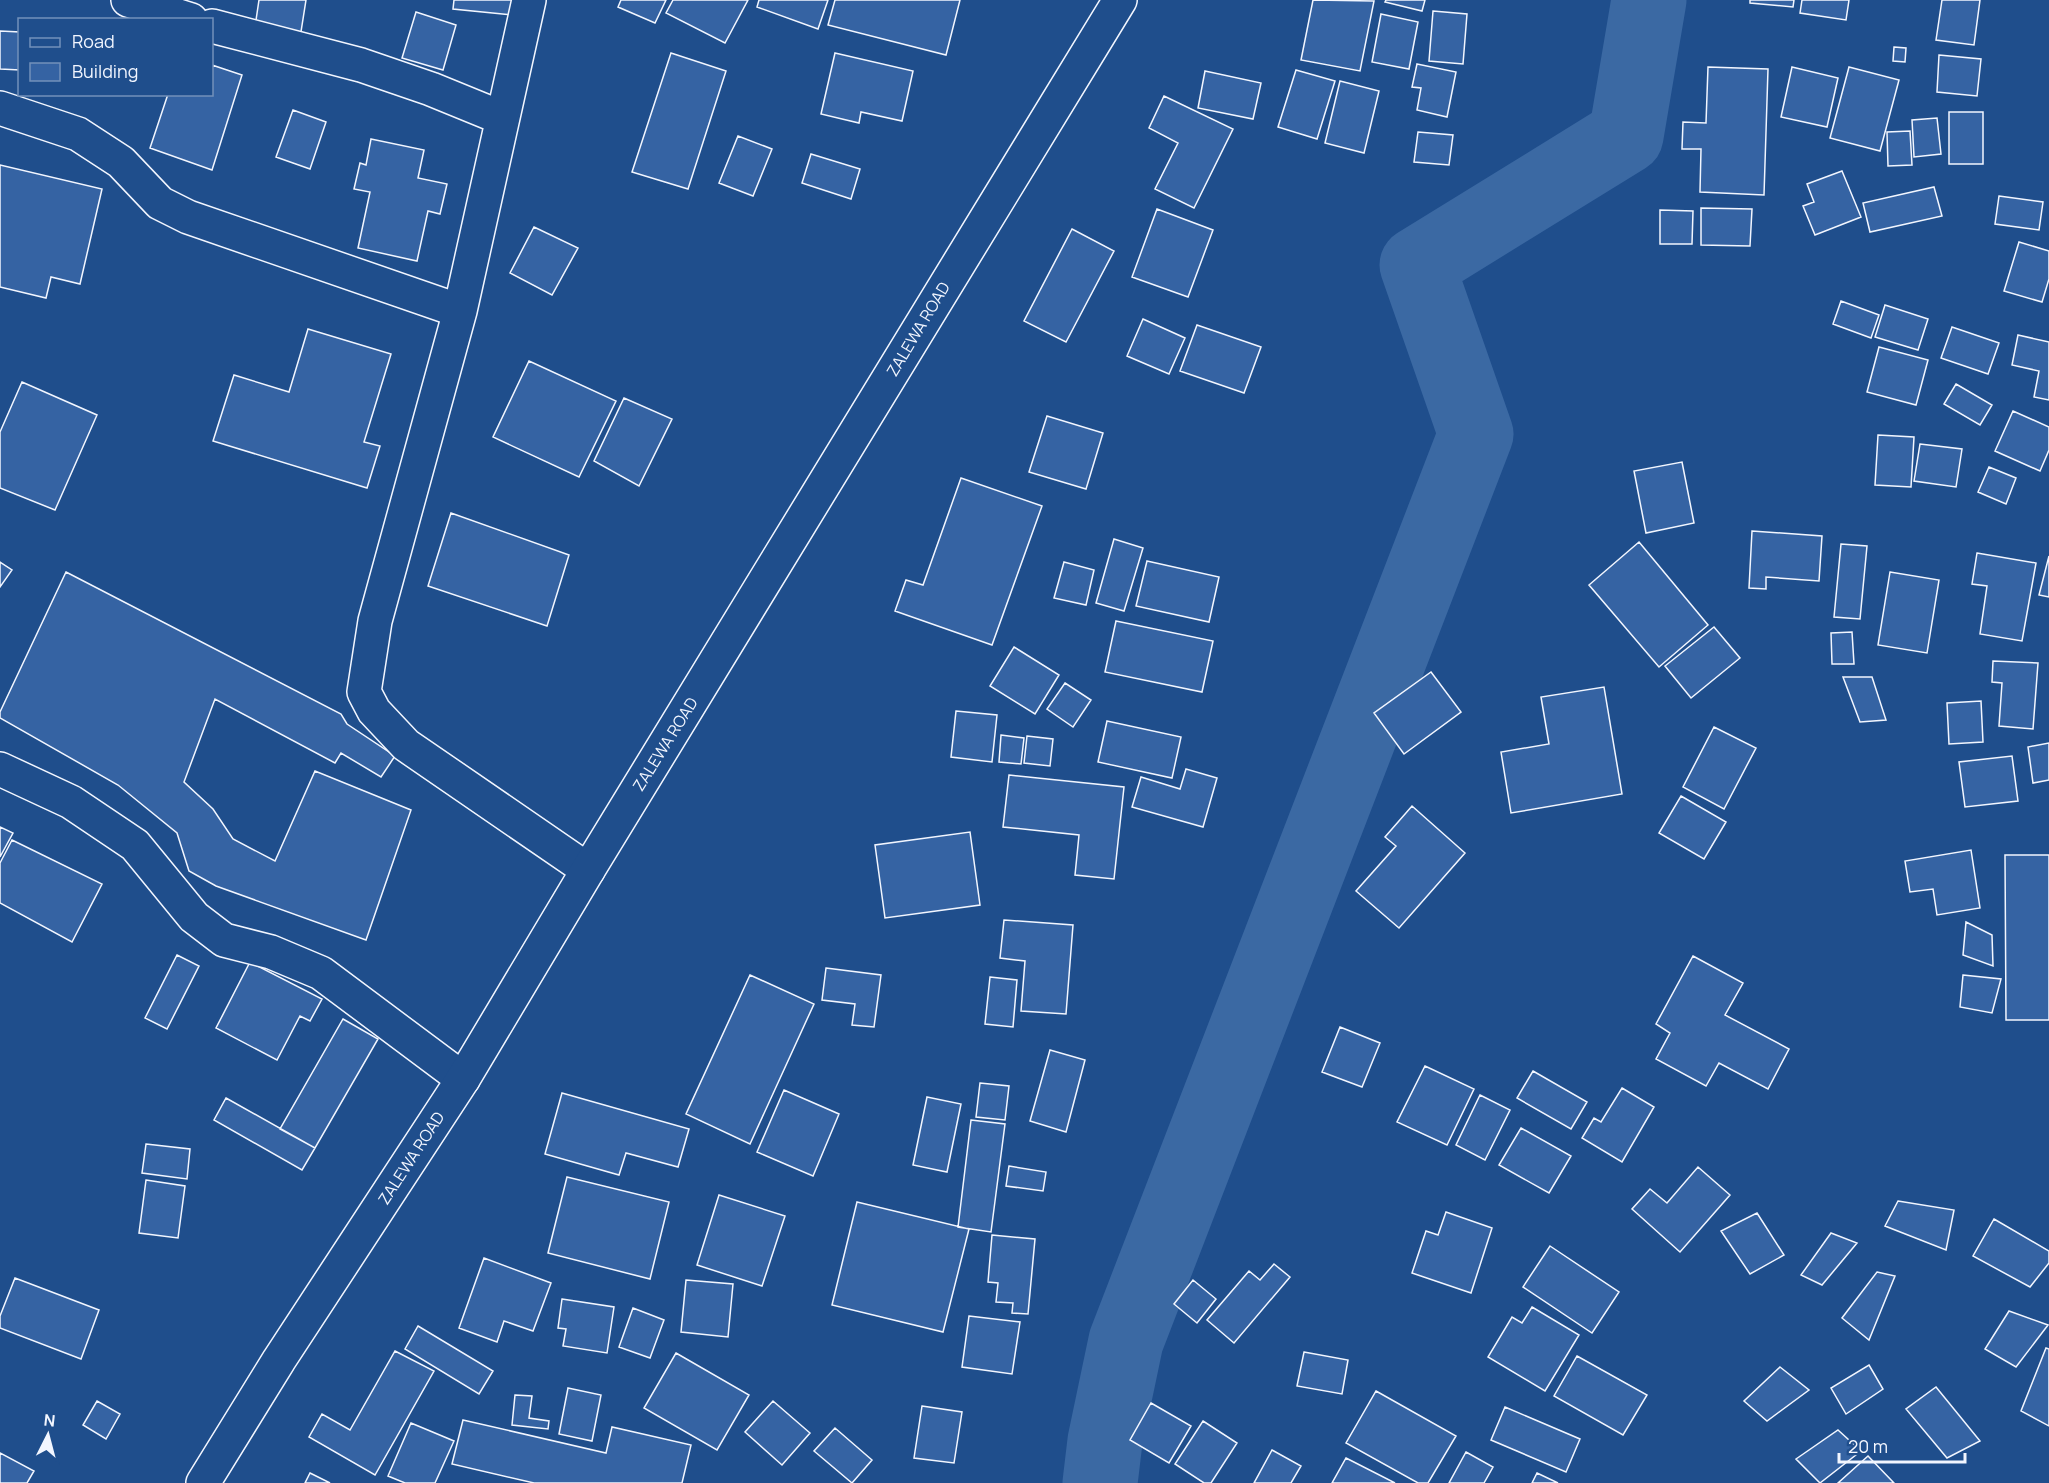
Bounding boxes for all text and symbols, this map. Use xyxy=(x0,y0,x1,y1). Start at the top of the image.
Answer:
legend xyxy=(18,18,213,96)
text: Road xyxy=(72,29,115,53)
text: Building xyxy=(72,59,138,83)
street label: ZALEWA ROAD xyxy=(881,277,955,380)
street label: ZALEWA ROAD xyxy=(627,693,703,795)
street label: ZALEWA ROAD xyxy=(373,1107,449,1209)
north arrow xyxy=(18,1405,78,1465)
text: N xyxy=(43,1409,56,1432)
scale bar xyxy=(1839,1426,1965,1464)
text: 20 m xyxy=(1848,1434,1888,1458)

